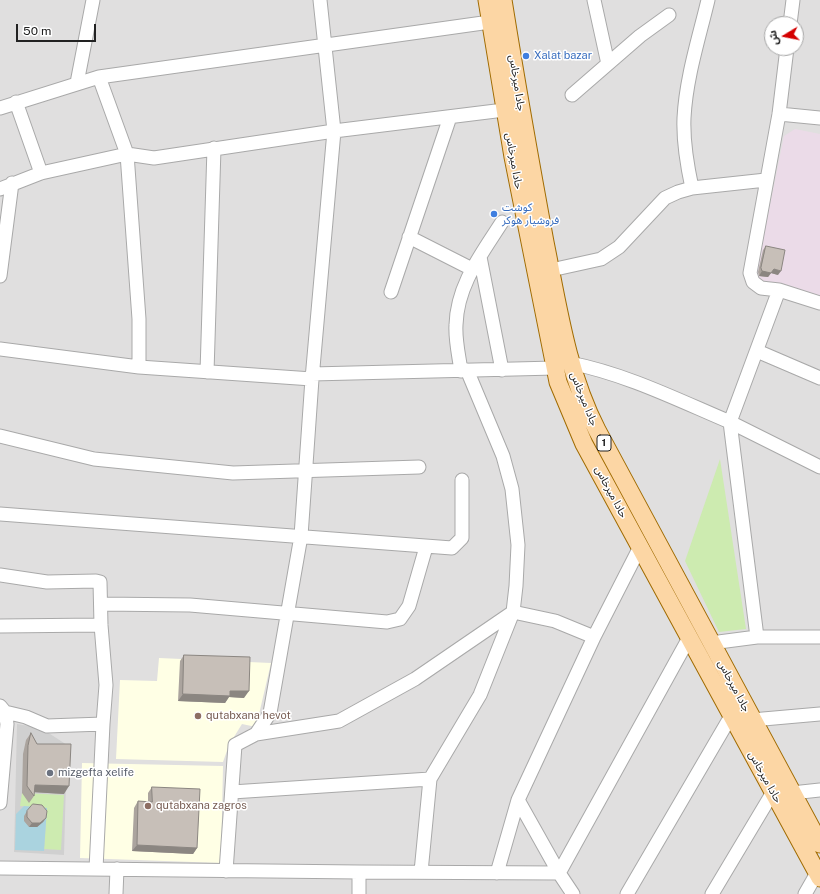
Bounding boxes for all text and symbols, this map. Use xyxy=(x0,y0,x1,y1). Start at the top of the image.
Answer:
scale bar xyxy=(18,16,98,42)
north arrow xyxy=(764,16,804,56)
text: 50 m xyxy=(23,24,51,38)
text: ش xyxy=(766,29,780,46)
place label: Xalat bazar xyxy=(534,49,592,63)
marker: Xalat bazar xyxy=(521,51,531,61)
street label: جادا ميرخاس xyxy=(506,54,528,112)
street label: حادا ميرخاس xyxy=(503,132,525,190)
place label: كوشت فروشيار هوكر xyxy=(502,201,559,227)
marker: كوشت فروشيار هوكر xyxy=(489,209,499,219)
street label: جادا ميرخاس xyxy=(567,370,601,428)
road number: 1 xyxy=(597,435,611,451)
street label: حادا ميرخاس xyxy=(592,464,630,520)
street label: جادا ميرخاس xyxy=(715,658,753,714)
place label: qutabxana hevot xyxy=(206,709,291,723)
marker: qutabxana hevot xyxy=(193,711,203,721)
street label: حادا ميرخاس xyxy=(745,749,785,805)
place label: mizgefta xelife xyxy=(58,766,134,780)
marker: mizgefta xelife xyxy=(45,768,55,778)
place label: qutabxana zagros xyxy=(156,799,247,813)
marker: qutabxana zagros xyxy=(143,801,153,811)

